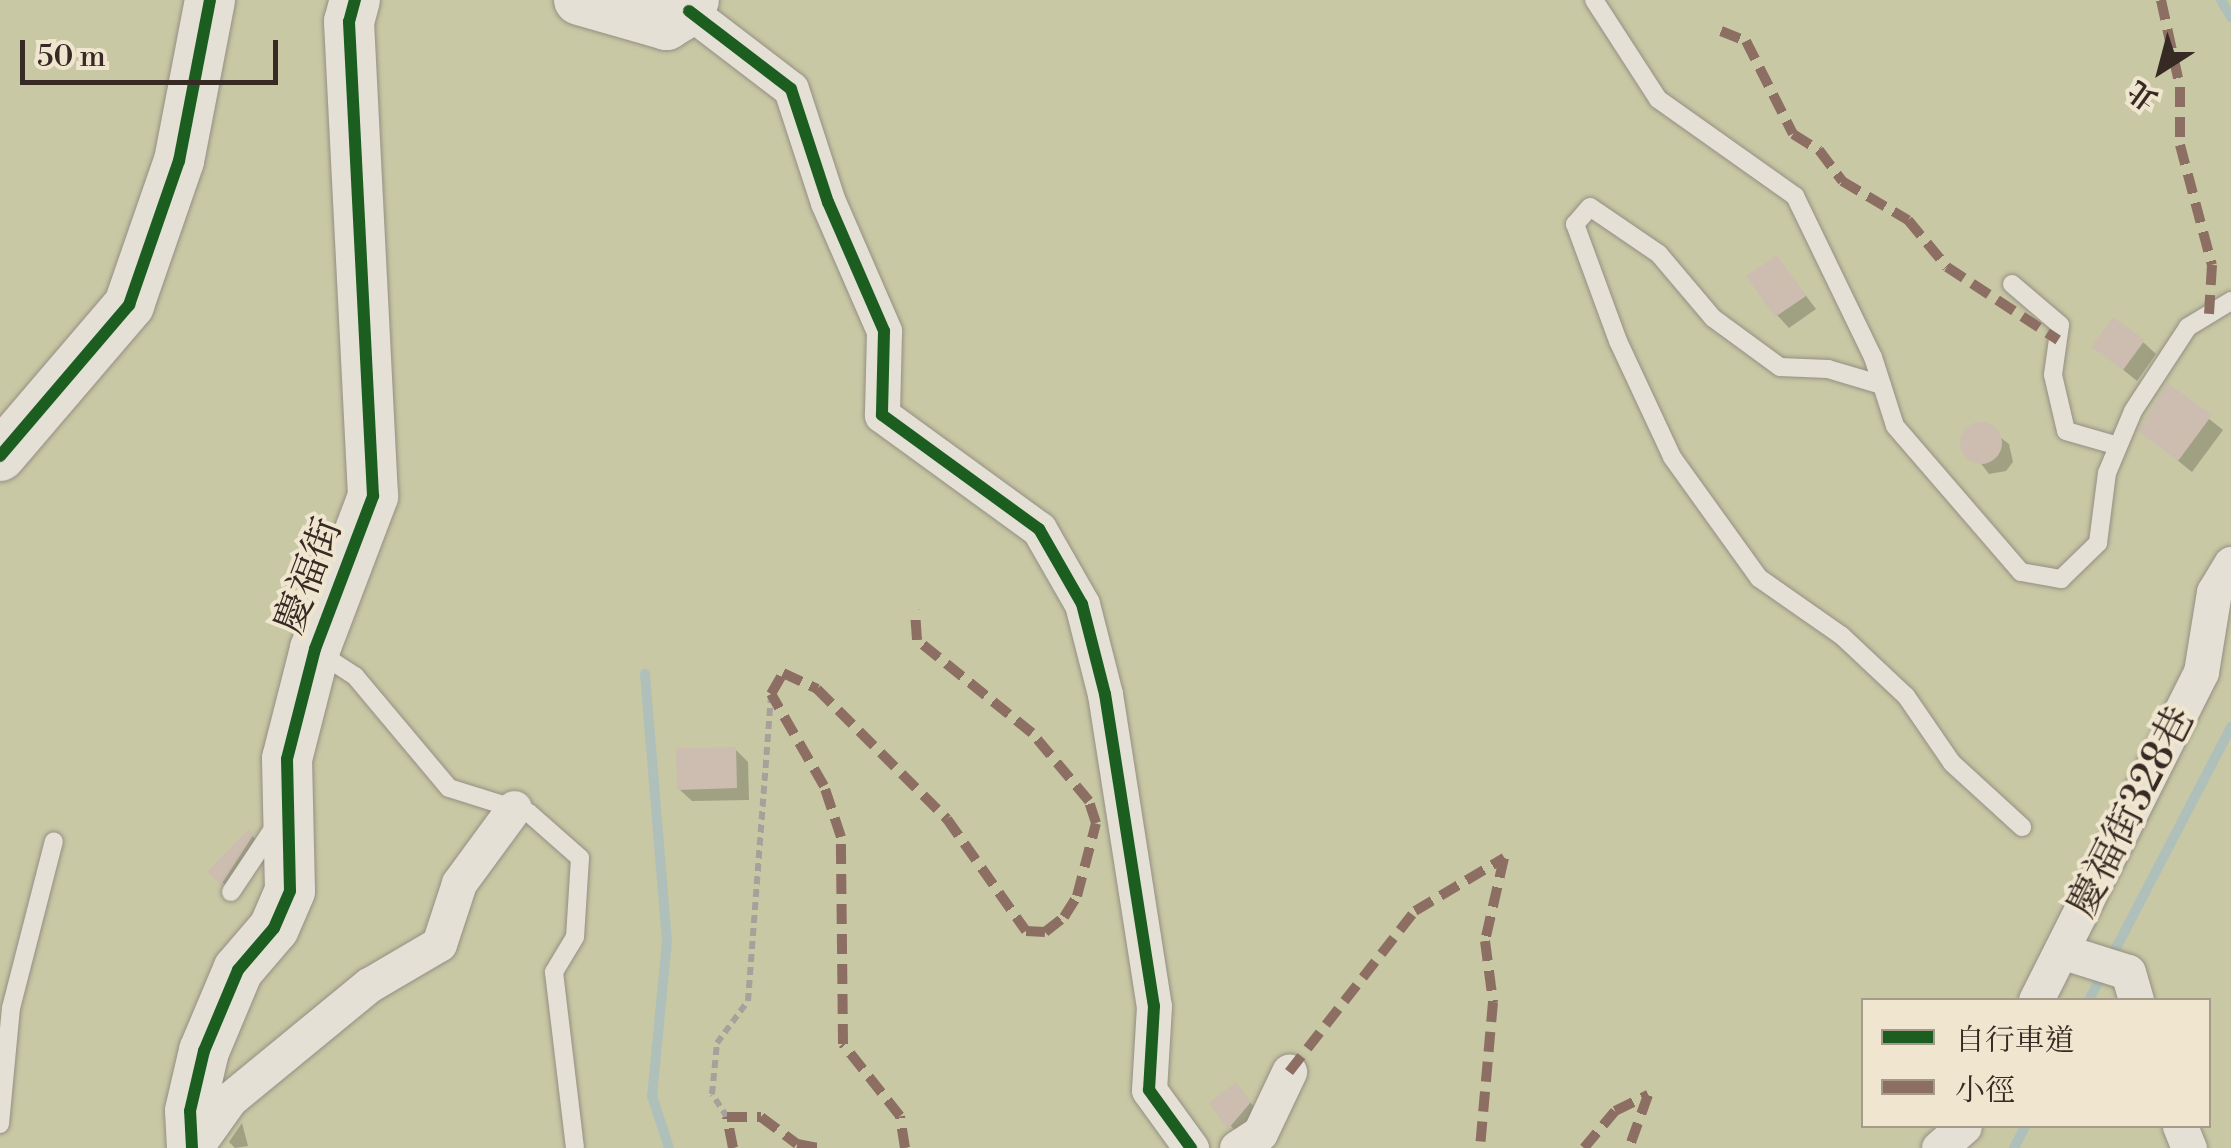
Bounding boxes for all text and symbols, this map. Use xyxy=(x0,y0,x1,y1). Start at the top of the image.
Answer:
scale bar xyxy=(25,20,282,82)
north arrow xyxy=(2111,20,2211,120)
text: 50 m xyxy=(37,38,106,76)
text: 北 xyxy=(2121,72,2165,117)
street label: 慶福街 xyxy=(265,511,353,641)
street label: 慶福街328巷 xyxy=(2058,699,2204,925)
legend xyxy=(1861,998,2211,1128)
text: 自行車道 xyxy=(1955,1022,2075,1060)
text: 小徑 xyxy=(1955,1072,2015,1110)

